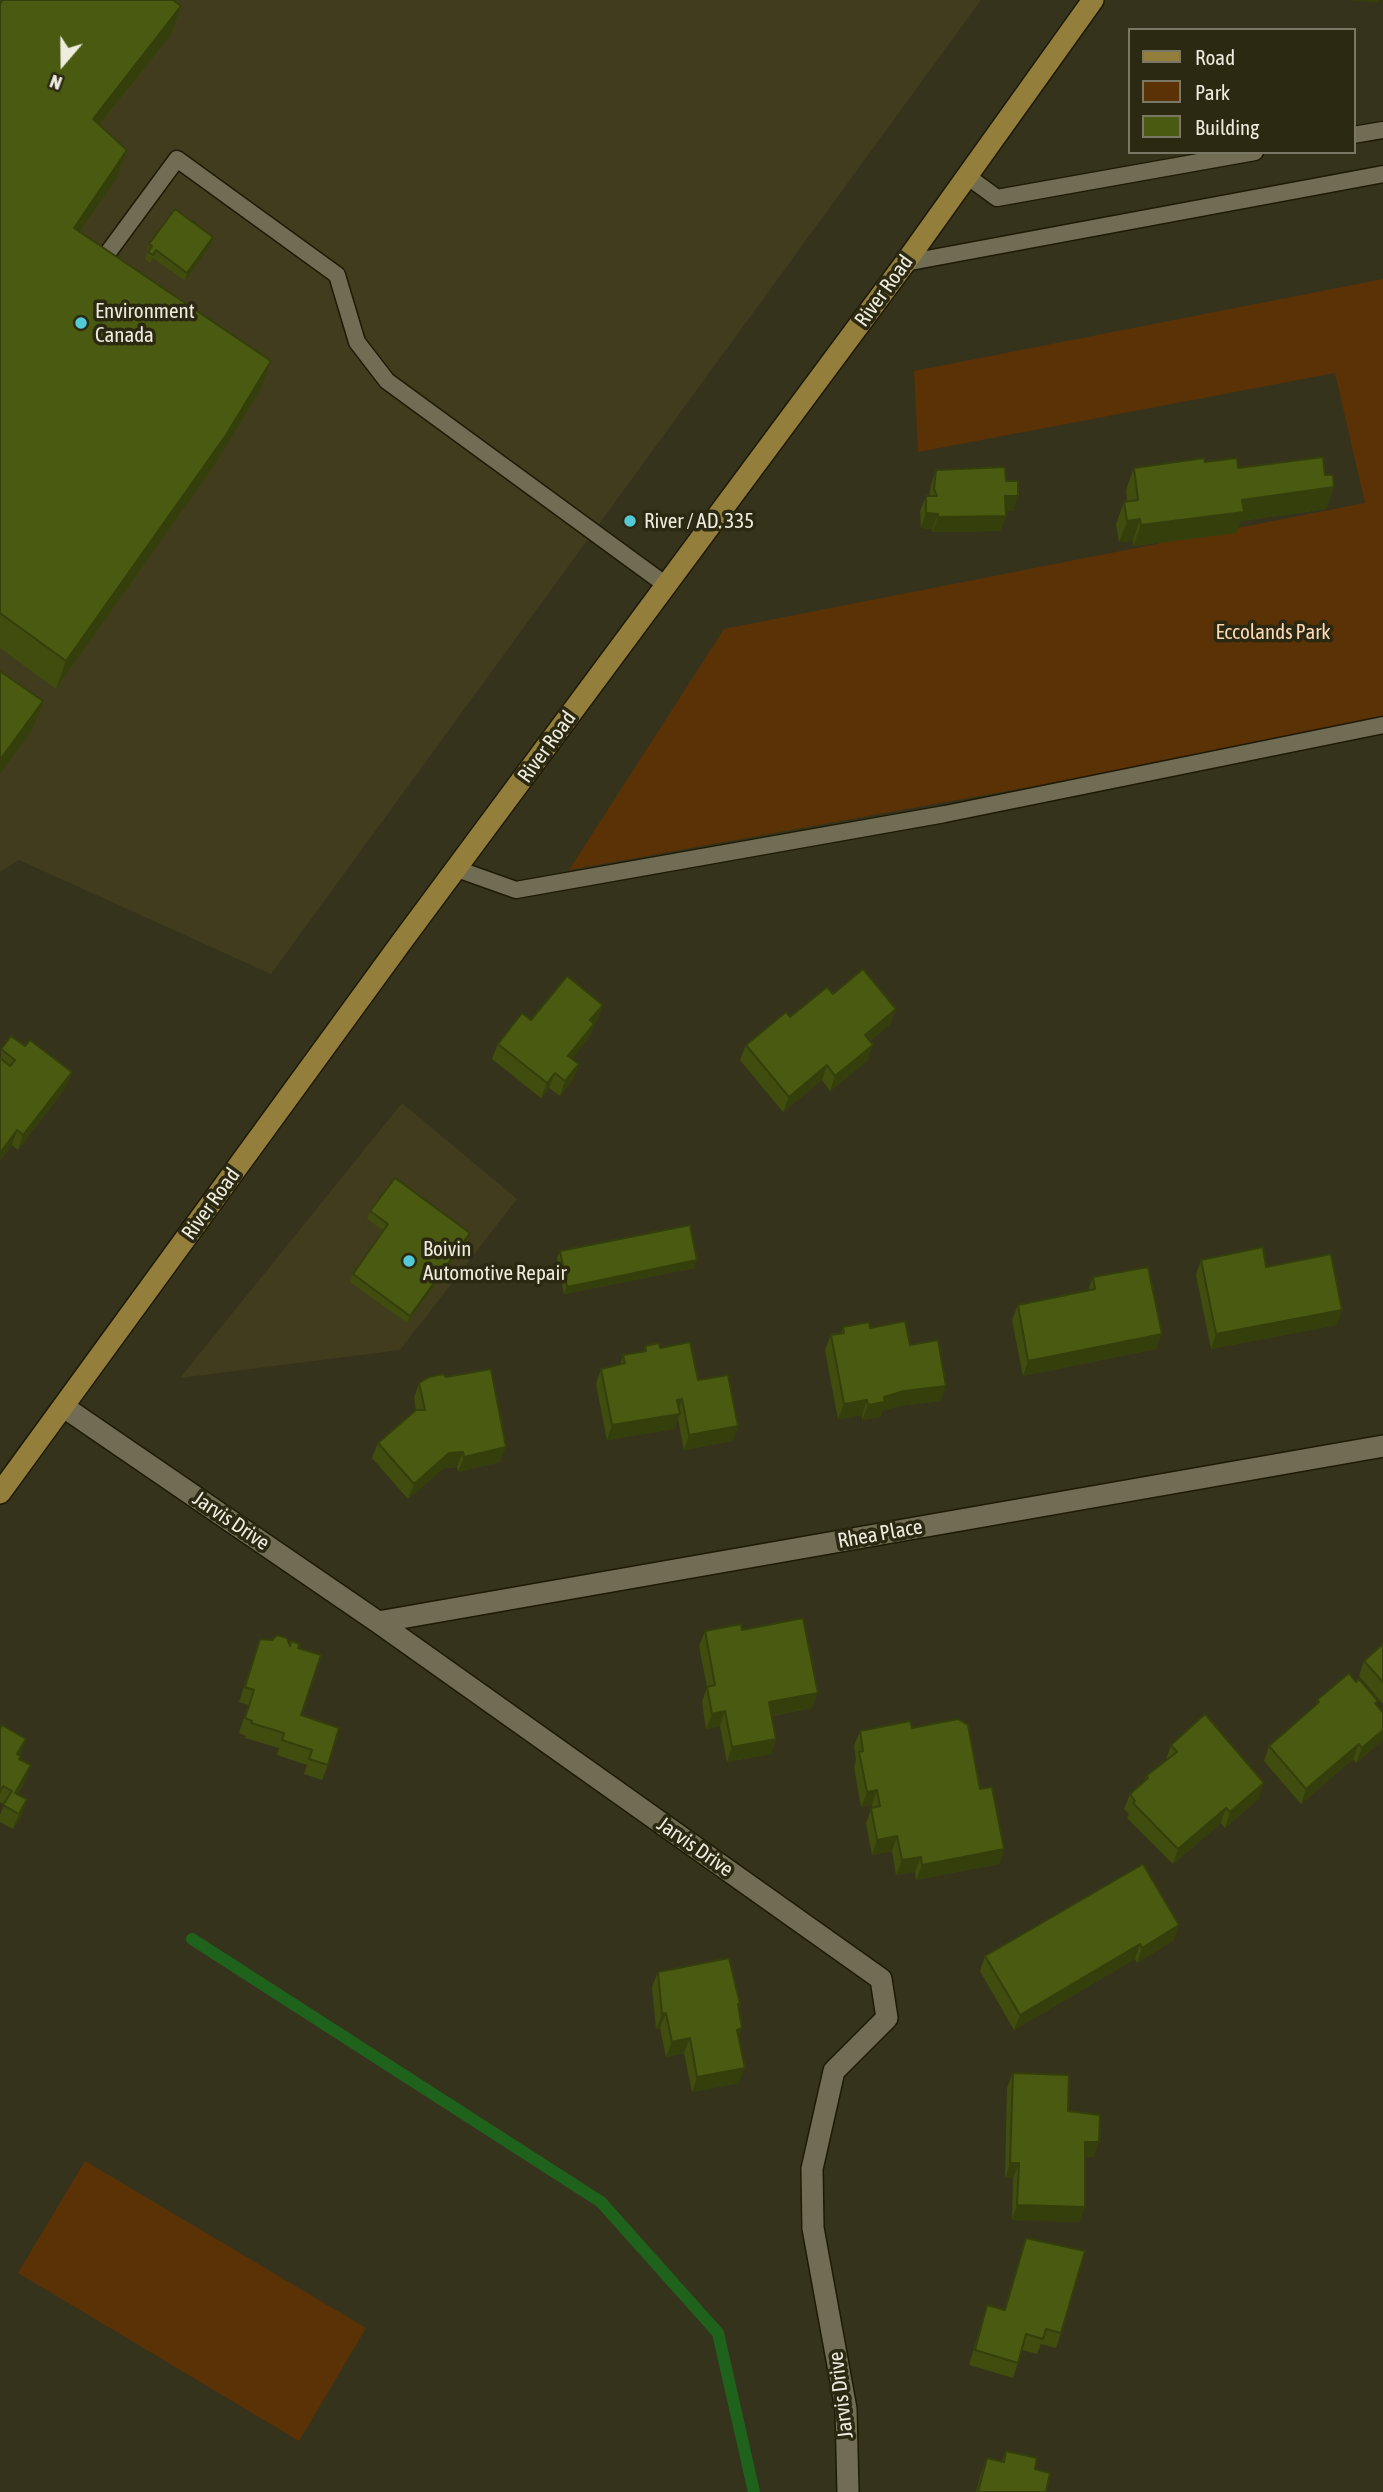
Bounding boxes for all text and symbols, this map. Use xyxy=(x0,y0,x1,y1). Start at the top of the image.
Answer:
north arrow xyxy=(28,28,98,98)
legend xyxy=(1128,28,1355,154)
text: Road xyxy=(1195,45,1235,69)
text: N xyxy=(47,70,65,95)
text: Park xyxy=(1195,80,1230,104)
text: Building xyxy=(1195,115,1259,139)
street label: River Road xyxy=(850,250,918,332)
place label: Environment Canada xyxy=(95,298,195,348)
marker: Environment Canada xyxy=(73,315,89,331)
place label: River / AD. 335 xyxy=(644,508,754,534)
marker: River / AD. 335 xyxy=(622,513,638,529)
park label: Eccolands Park xyxy=(1215,619,1331,645)
street label: River Road xyxy=(513,706,581,788)
street label: River Road xyxy=(177,1163,245,1245)
place label: Boivin Automotive Repair xyxy=(423,1236,567,1286)
marker: Boivin Automotive Repair xyxy=(401,1253,417,1269)
street label: Jarvis Drive xyxy=(188,1486,274,1556)
street label: Rhea Place xyxy=(836,1514,924,1554)
street label: Jarvis Drive xyxy=(652,1812,738,1882)
street label: Jarvis Drive xyxy=(823,2350,859,2440)

